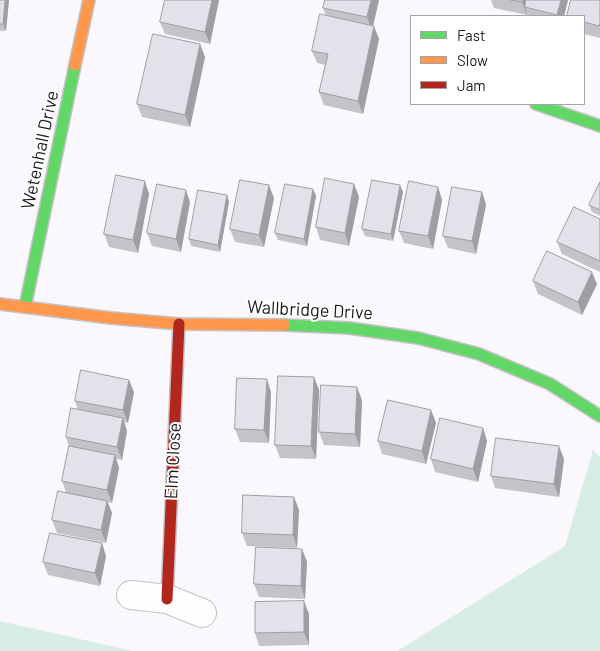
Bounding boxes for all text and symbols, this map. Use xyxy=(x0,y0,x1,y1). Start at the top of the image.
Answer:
legend xyxy=(410,15,585,105)
text: Fast xyxy=(457,26,485,44)
text: Slow xyxy=(457,51,488,69)
text: Jam xyxy=(457,76,486,94)
street label: Wetenhall Drive xyxy=(17,89,63,211)
street label: Wallbridge Drive xyxy=(246,296,374,324)
street label: Elm Close xyxy=(160,422,186,500)

